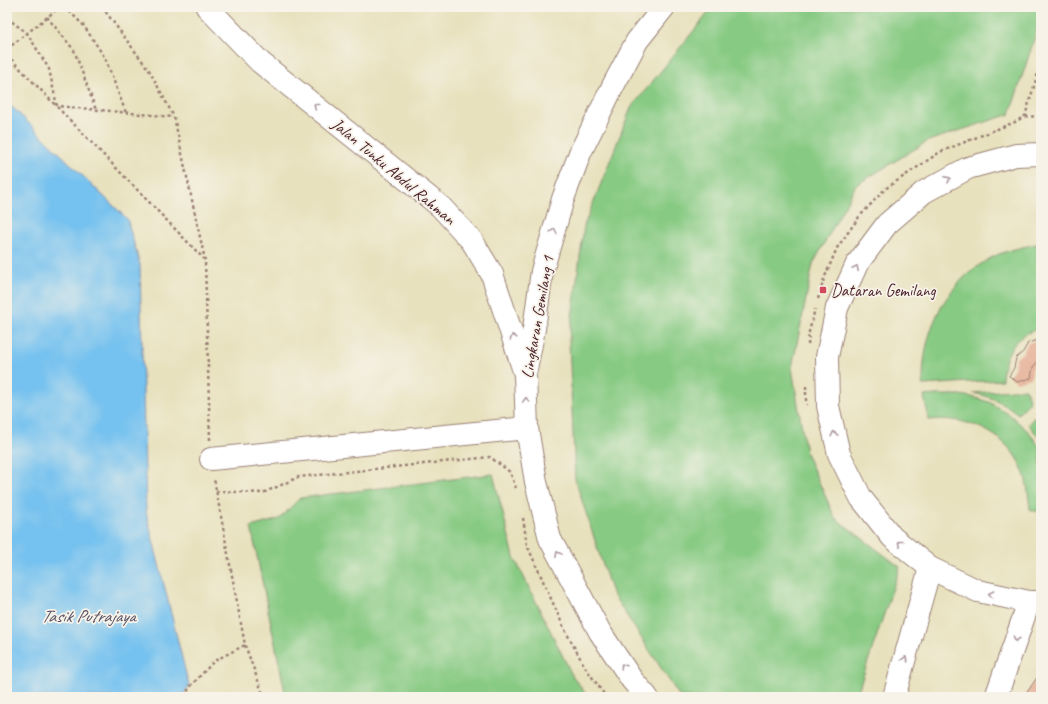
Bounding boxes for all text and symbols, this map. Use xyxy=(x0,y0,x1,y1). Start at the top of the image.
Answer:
one-way arrow xyxy=(313,104,320,111)
street label: Jalan Tunku Abdul Rahman xyxy=(327,113,461,230)
one-way arrow xyxy=(944,176,951,184)
one-way arrow xyxy=(549,228,558,235)
street label: Lingkaran Gemilang 1 xyxy=(516,253,559,380)
one-way arrow xyxy=(851,264,859,272)
place label: Dataran Gemilang xyxy=(831,280,937,301)
marker: Dataran Gemilang xyxy=(818,285,828,295)
one-way arrow xyxy=(509,334,518,341)
one-way arrow xyxy=(522,397,531,403)
one-way arrow xyxy=(831,430,839,437)
one-way arrow xyxy=(897,541,904,548)
one-way arrow xyxy=(555,550,563,558)
one-way arrow xyxy=(988,590,994,598)
water label: Tasik Putrajaya xyxy=(41,605,138,627)
one-way arrow xyxy=(1012,636,1021,643)
one-way arrow xyxy=(900,656,909,663)
one-way arrow xyxy=(620,663,628,670)

